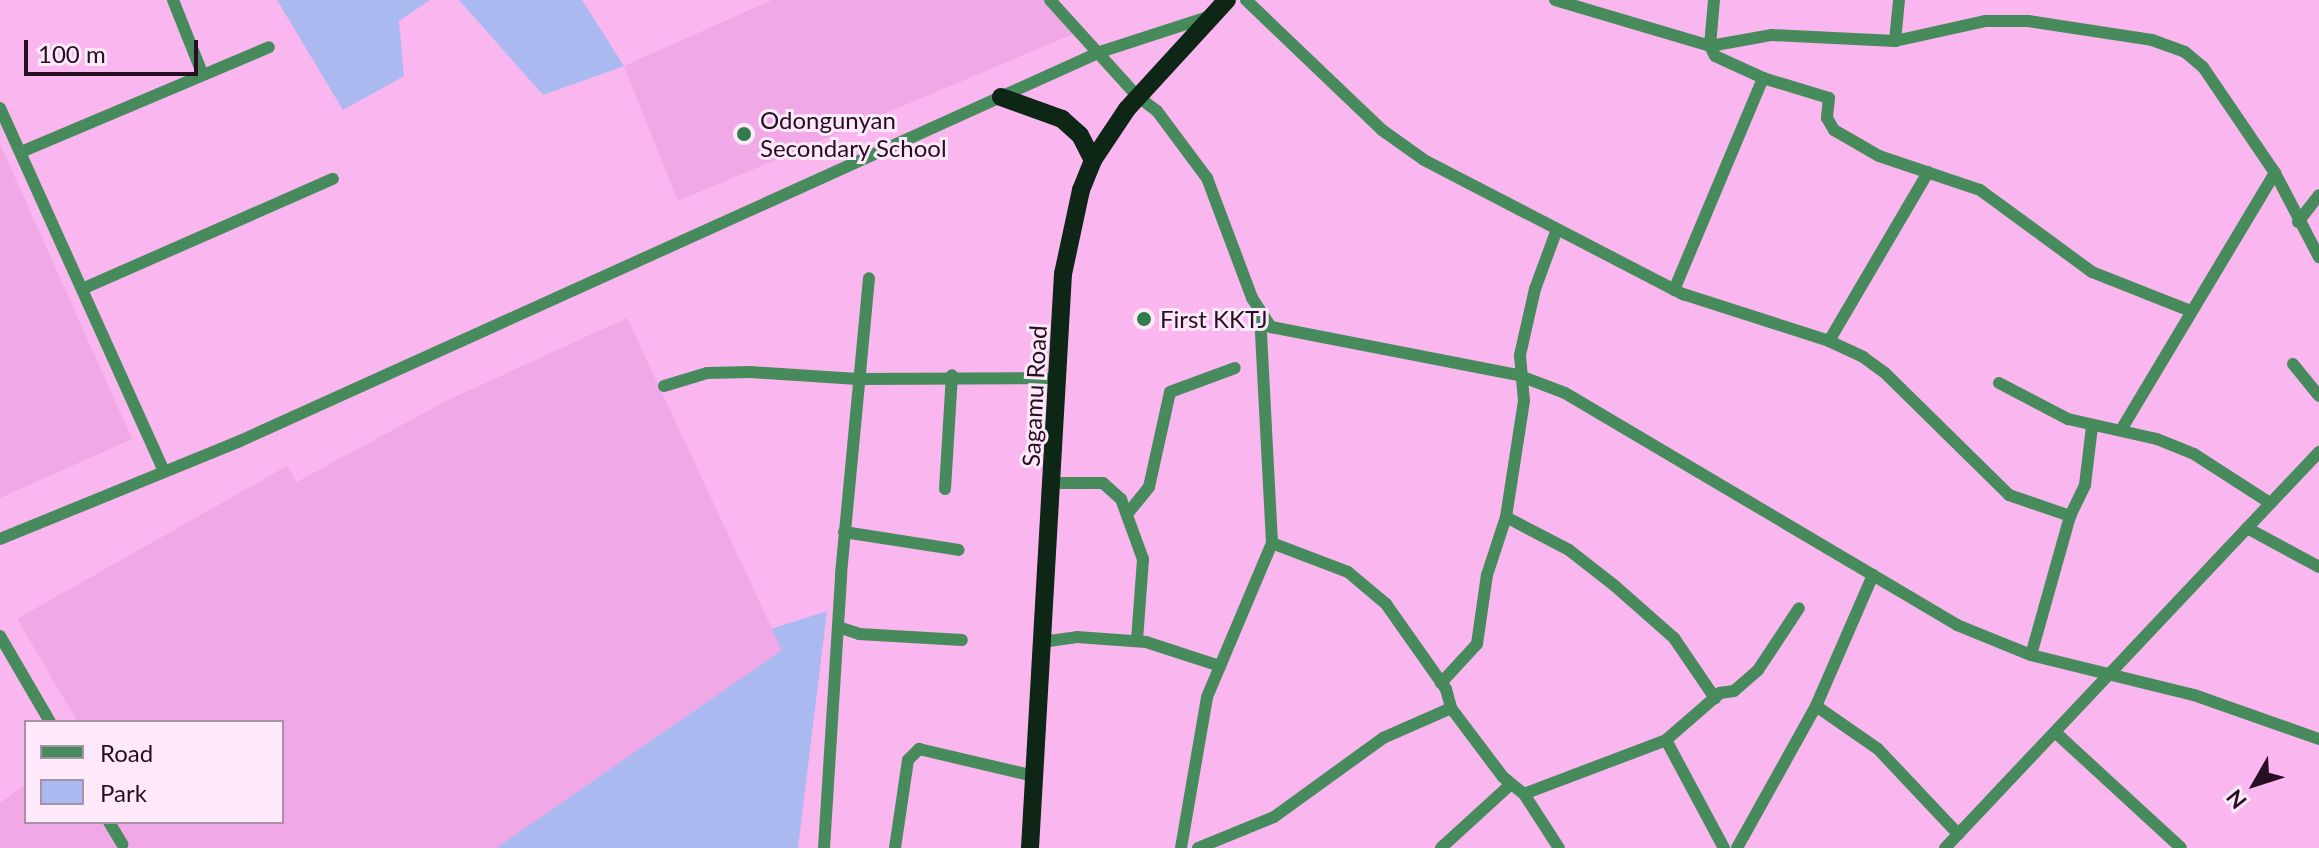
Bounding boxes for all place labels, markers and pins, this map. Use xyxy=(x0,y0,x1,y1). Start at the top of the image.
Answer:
place label: Odongunyan Secondary School xyxy=(760,106,947,162)
marker: Odongunyan Secondary School xyxy=(735,125,753,143)
place label: First KKTJ xyxy=(1160,305,1268,333)
marker: First KKTJ xyxy=(1135,310,1153,328)

